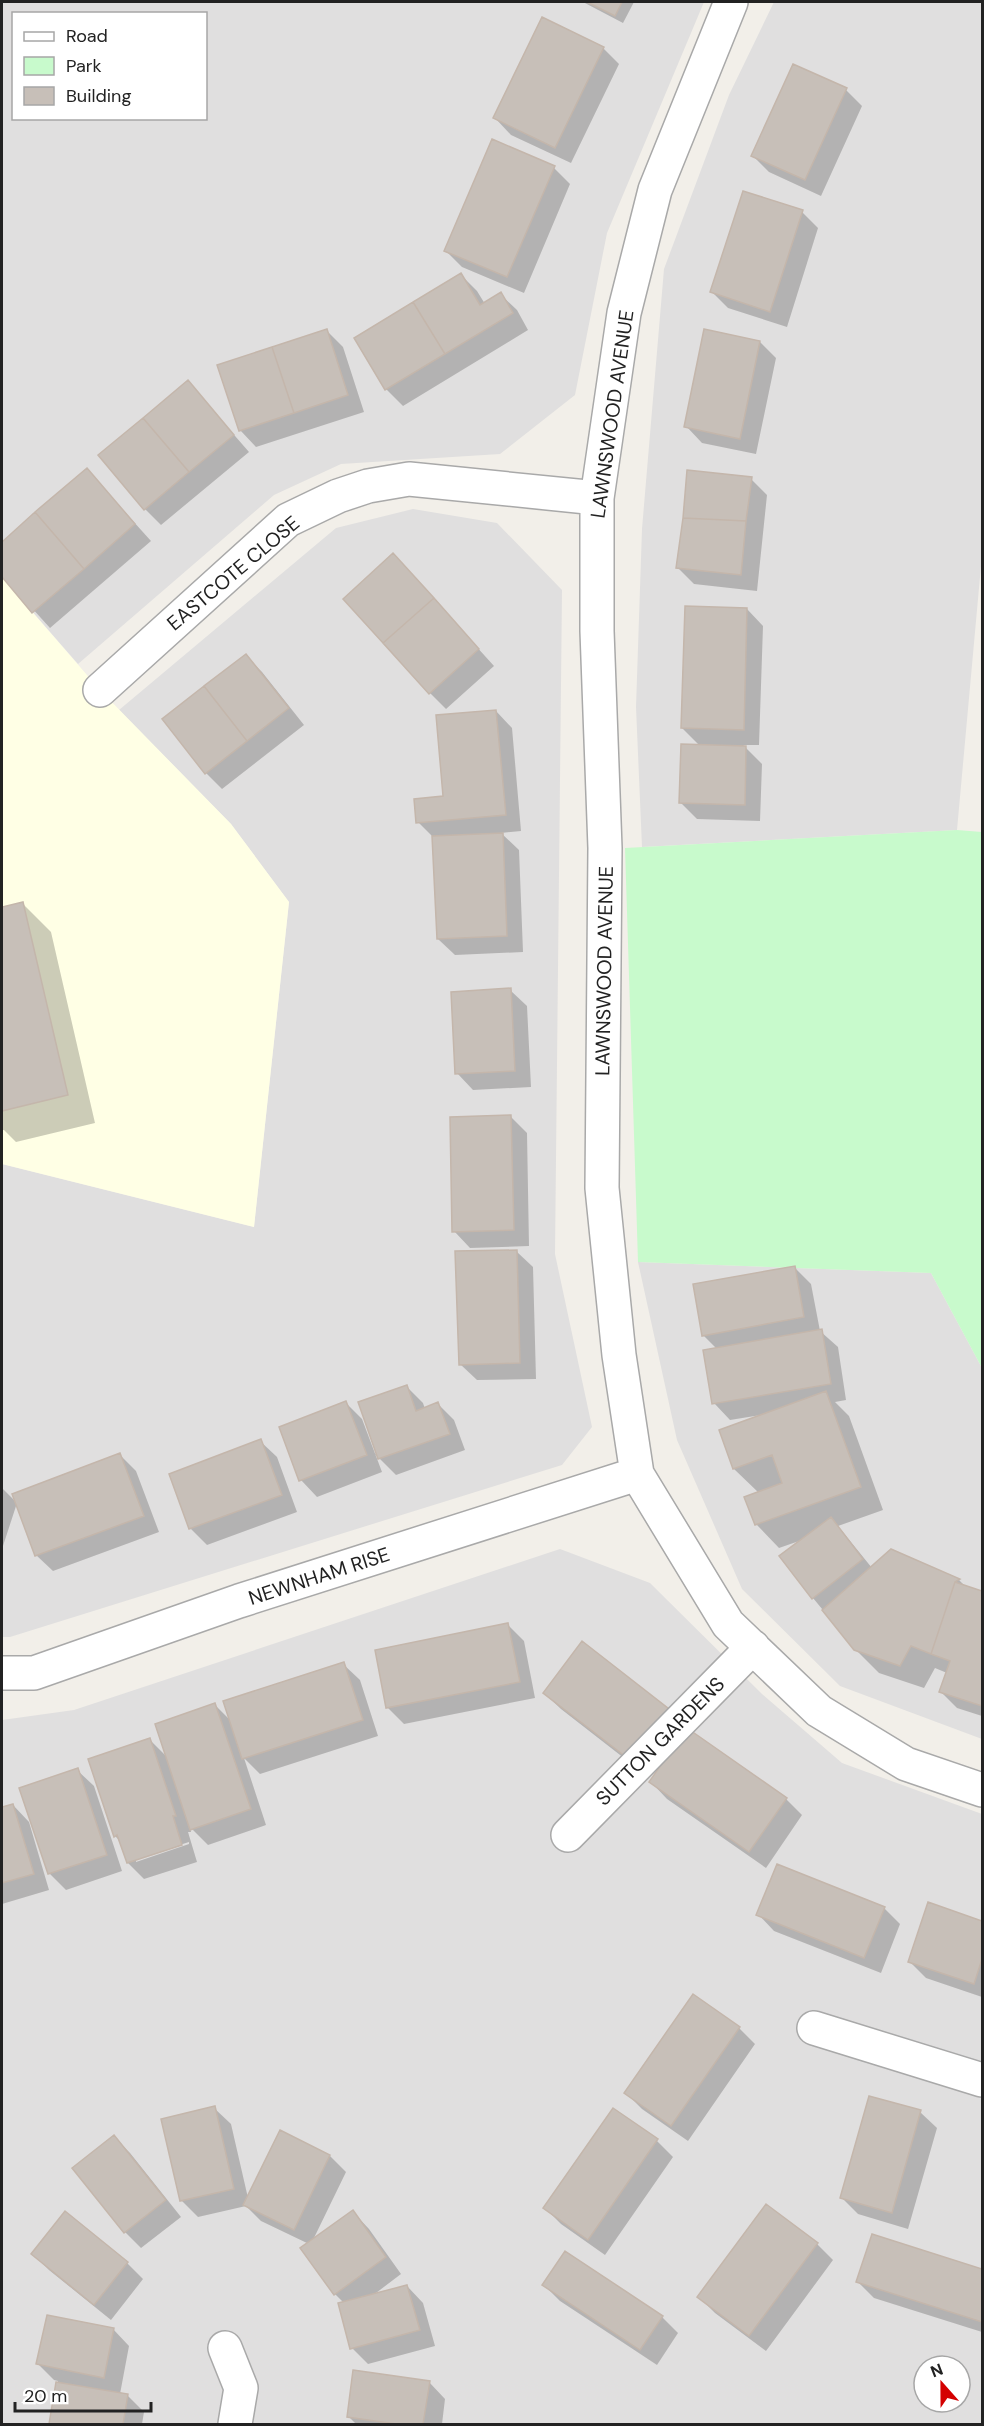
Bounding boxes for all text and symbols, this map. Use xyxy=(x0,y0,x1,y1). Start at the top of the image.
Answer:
legend xyxy=(12,12,207,120)
text: Road xyxy=(66,24,108,48)
text: Park xyxy=(66,54,102,78)
text: Building xyxy=(66,84,131,108)
street label: LAWNSWOOD AVENUE xyxy=(585,308,639,520)
street label: EASTCOTE CLOSE xyxy=(161,510,305,636)
street label: LAWNSWOOD AVENUE xyxy=(589,866,619,1076)
street label: NEWNHAM RISE xyxy=(245,1541,393,1611)
street label: SUTTON GARDENS xyxy=(590,1671,730,1811)
north arrow xyxy=(912,2354,972,2414)
text: N xyxy=(928,2359,946,2382)
scale bar xyxy=(15,2375,152,2413)
text: 20 m xyxy=(24,2384,67,2408)

